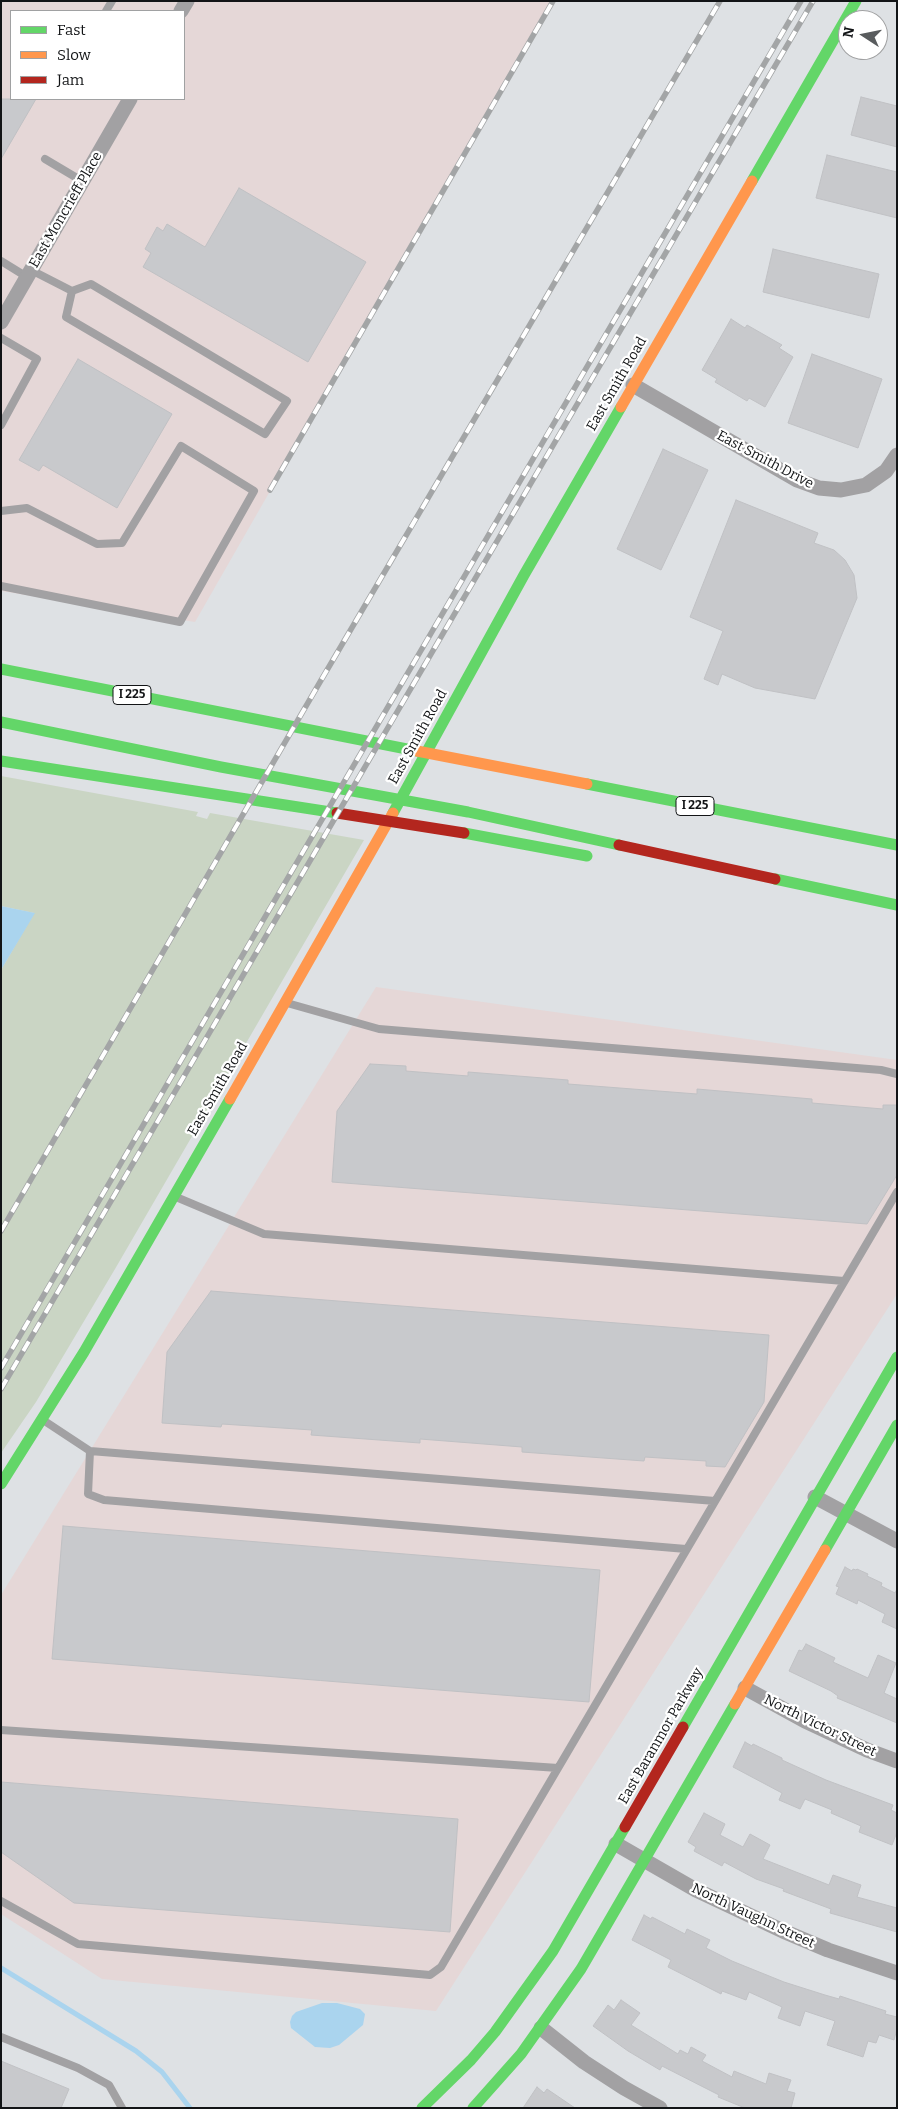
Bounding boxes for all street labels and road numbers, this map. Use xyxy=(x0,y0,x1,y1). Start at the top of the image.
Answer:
street label: East Moncrieff Place xyxy=(26,149,106,271)
street label: East Smith Road xyxy=(583,334,651,434)
street label: East Smith Drive xyxy=(714,427,816,493)
road number: I 225 xyxy=(113,686,151,704)
street label: East Smith Road xyxy=(385,687,451,787)
road number: I 225 xyxy=(676,796,714,816)
street label: East Smith Road xyxy=(184,1039,252,1139)
street label: East Baranmor Parkway xyxy=(615,1665,707,1807)
street label: North Victor Street xyxy=(761,1691,879,1761)
street label: North Vaughn Street xyxy=(689,1880,817,1952)

